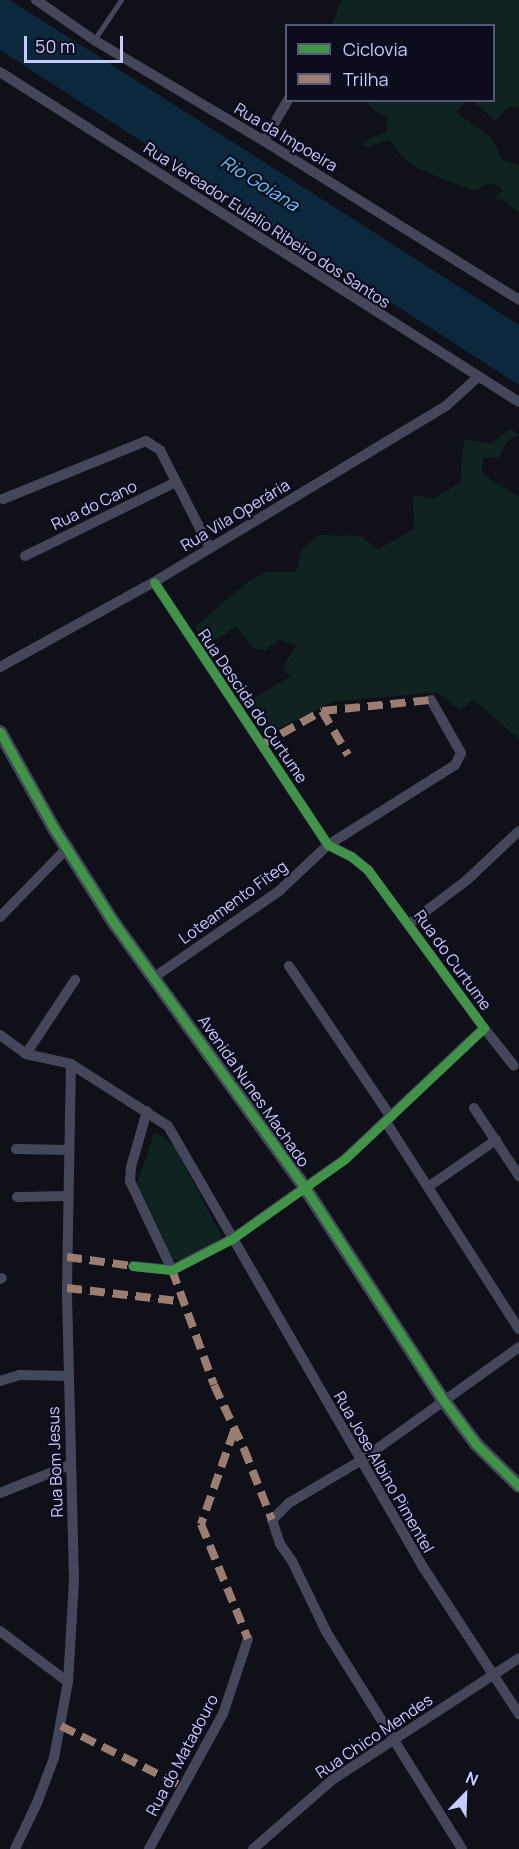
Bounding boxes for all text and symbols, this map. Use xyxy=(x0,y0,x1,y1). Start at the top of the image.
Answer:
scale bar xyxy=(27,24,126,62)
legend xyxy=(285,24,495,102)
text: 50 m xyxy=(35,34,75,58)
text: Ciclovia xyxy=(343,37,408,61)
text: Trilha xyxy=(343,67,388,91)
street label: Rua da Impoeira xyxy=(231,99,341,175)
street label: Rua Vereador Eulalio Ribeiro dos Santos xyxy=(140,138,394,312)
water label: Rio Goiana xyxy=(217,151,303,215)
street label: Rua Vila Operária xyxy=(177,475,293,555)
street label: Rua do Cano xyxy=(48,476,140,534)
street label: Rua Descida do Curtume xyxy=(194,625,312,787)
street label: Loteamento Fiteg xyxy=(175,856,291,948)
street label: Rua do Curtume xyxy=(410,906,496,1014)
street label: Avenida Nunes Machado xyxy=(194,1012,314,1170)
street label: Rua Jose Albino Pimentel xyxy=(330,1388,438,1556)
street label: Rua Bom Jesus xyxy=(43,1406,67,1518)
street label: Rua Chico Mendes xyxy=(312,1690,436,1782)
street label: Rua do Matadouro xyxy=(142,1691,222,1819)
north arrow xyxy=(435,1765,495,1825)
text: N xyxy=(462,1766,482,1791)

